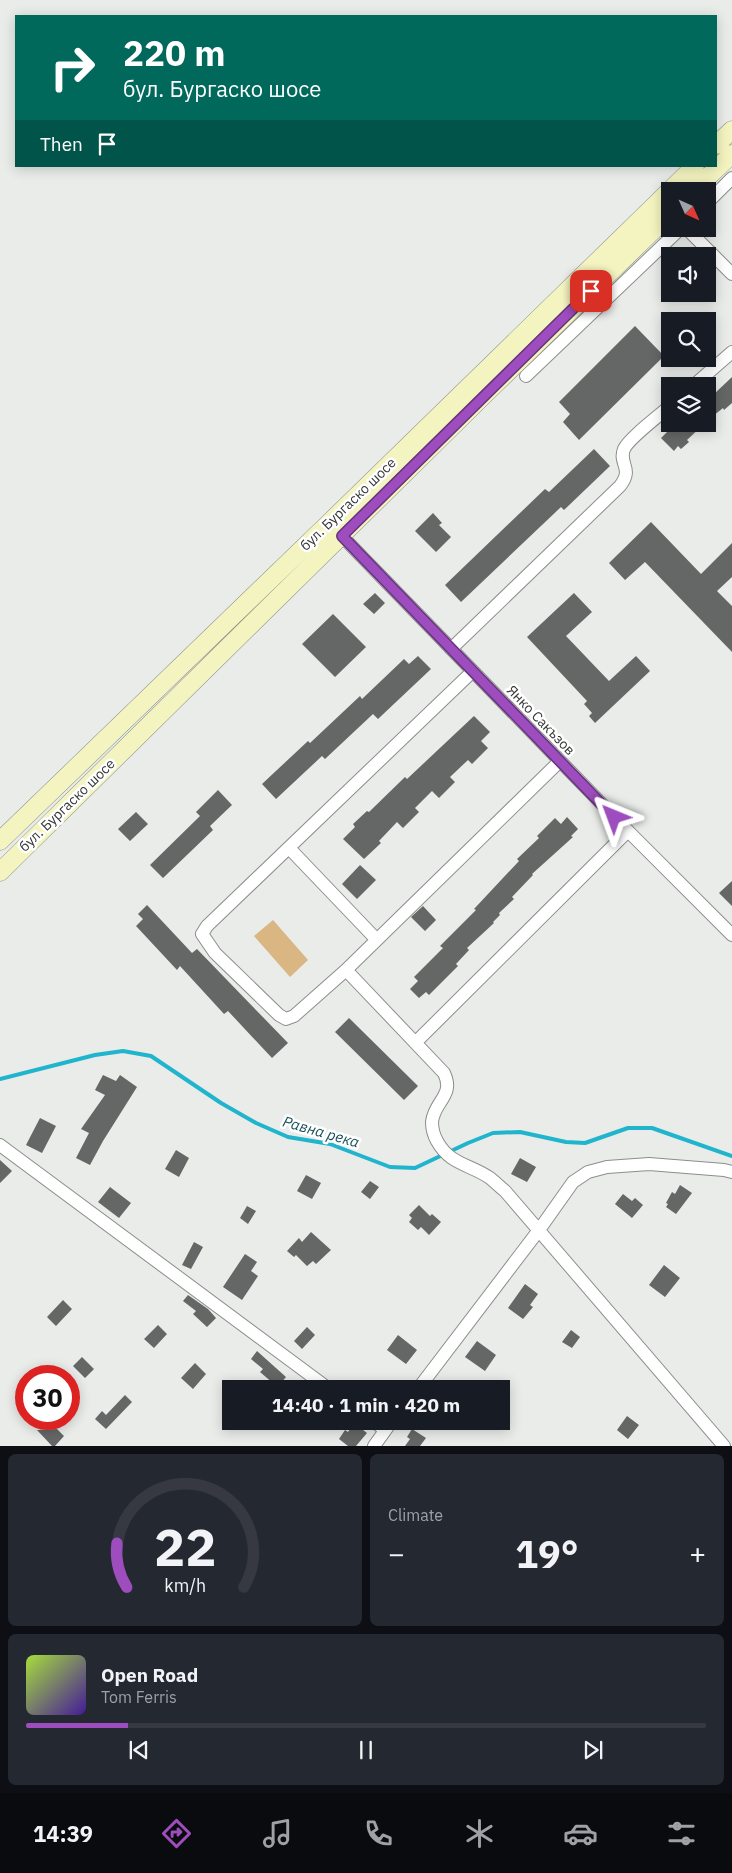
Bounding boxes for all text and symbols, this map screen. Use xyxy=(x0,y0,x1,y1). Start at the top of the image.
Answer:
text: 220 m xyxy=(123,30,226,76)
icon: right xyxy=(40,35,105,100)
text: бул. Бургаско шосе xyxy=(123,74,321,103)
icon: arrive xyxy=(93,130,121,158)
text: Then xyxy=(40,132,83,156)
north arrow xyxy=(661,182,716,238)
map controls xyxy=(661,182,716,432)
button: sound xyxy=(661,247,716,302)
pin xyxy=(570,270,612,312)
icon: arrive xyxy=(577,277,605,305)
button: search xyxy=(661,312,716,367)
button: layers xyxy=(661,377,716,432)
street label: бул. Бургаско шосе xyxy=(296,453,400,554)
street label: Янко Сакъзов xyxy=(503,681,579,759)
street label: бул. Бургаско шосе xyxy=(15,754,119,855)
position arrow xyxy=(587,790,639,842)
water label: Равна река xyxy=(281,1112,362,1152)
speed limit sign: 30 xyxy=(15,1365,80,1430)
text: 14:40 · 1 min · 420 m xyxy=(272,1393,460,1417)
text: Climate xyxy=(388,1505,443,1525)
text: 22 xyxy=(154,1513,216,1580)
text: 19° xyxy=(515,1529,579,1578)
text: − xyxy=(388,1535,405,1572)
text: + xyxy=(689,1535,706,1572)
text: km/h xyxy=(164,1574,206,1597)
text: Open Road xyxy=(101,1663,198,1687)
text: Tom Ferris xyxy=(101,1687,177,1707)
icon: previous xyxy=(125,1736,153,1764)
icon: pause xyxy=(352,1736,380,1764)
icon: next xyxy=(579,1736,607,1764)
icon: directions xyxy=(159,1816,194,1851)
icon: music xyxy=(260,1816,295,1851)
icon: phone xyxy=(361,1816,396,1851)
icon: climate xyxy=(462,1816,497,1851)
icon: car xyxy=(563,1816,598,1851)
icon: filters xyxy=(664,1816,699,1851)
text: 14:39 xyxy=(33,1819,93,1848)

